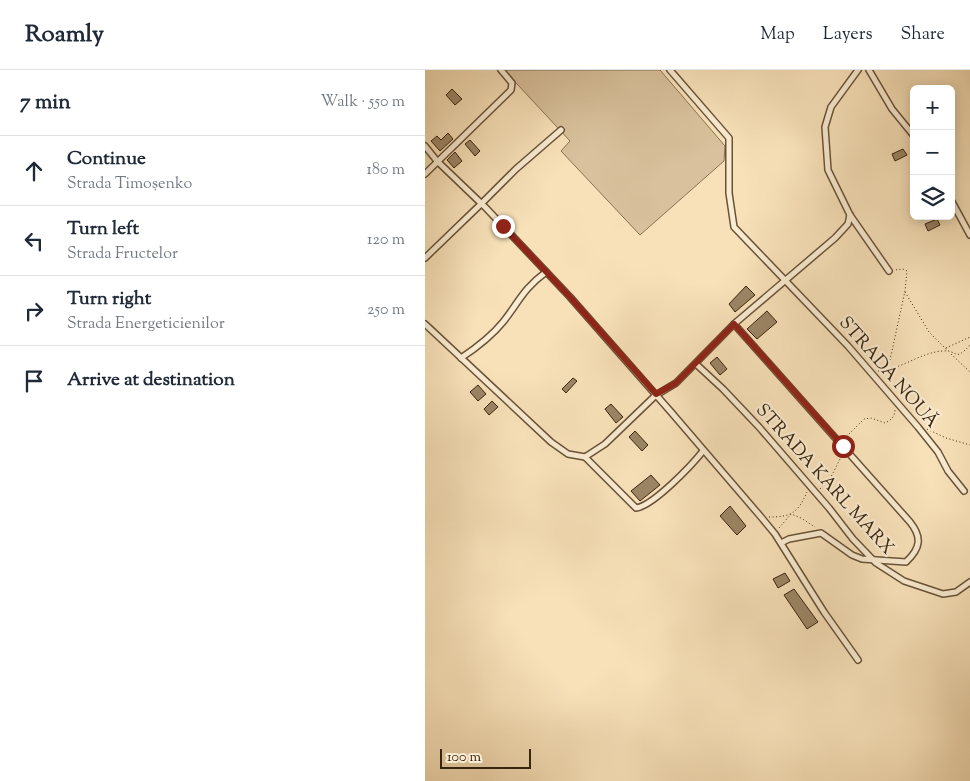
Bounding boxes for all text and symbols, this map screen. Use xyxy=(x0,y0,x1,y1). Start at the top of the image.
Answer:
text: Roamly xyxy=(25,18,104,52)
text: Map xyxy=(760,22,795,48)
text: Layers xyxy=(823,22,873,48)
text: Share xyxy=(901,22,945,48)
map controls xyxy=(910,85,955,220)
button: + xyxy=(910,85,955,130)
text: 7 min xyxy=(20,88,71,118)
text: Walk · 550 m xyxy=(320,91,405,114)
button: − xyxy=(910,130,955,175)
text: Continue xyxy=(67,146,146,173)
icon: ahead xyxy=(20,157,48,185)
text: 180 m xyxy=(366,159,405,182)
text: Strada Timoșenko xyxy=(67,173,192,196)
button: layers xyxy=(910,175,955,220)
route end xyxy=(492,215,515,238)
text: Turn left xyxy=(67,216,139,243)
icon: left xyxy=(20,227,48,255)
text: 120 m xyxy=(367,229,405,252)
text: Strada Fructelor xyxy=(67,243,178,266)
text: Turn right xyxy=(67,286,151,313)
icon: right xyxy=(20,297,48,325)
text: 250 m xyxy=(367,299,405,322)
street label: STRADA NOUĂ xyxy=(832,311,944,435)
text: Strada Energeticienilor xyxy=(67,313,225,336)
icon: arrive xyxy=(20,367,48,395)
text: Arrive at destination xyxy=(67,367,235,394)
street label: STRADA KARL MARX xyxy=(749,399,899,562)
route start xyxy=(832,435,855,458)
scale bar xyxy=(440,746,531,769)
text: 100 m xyxy=(447,748,481,768)

